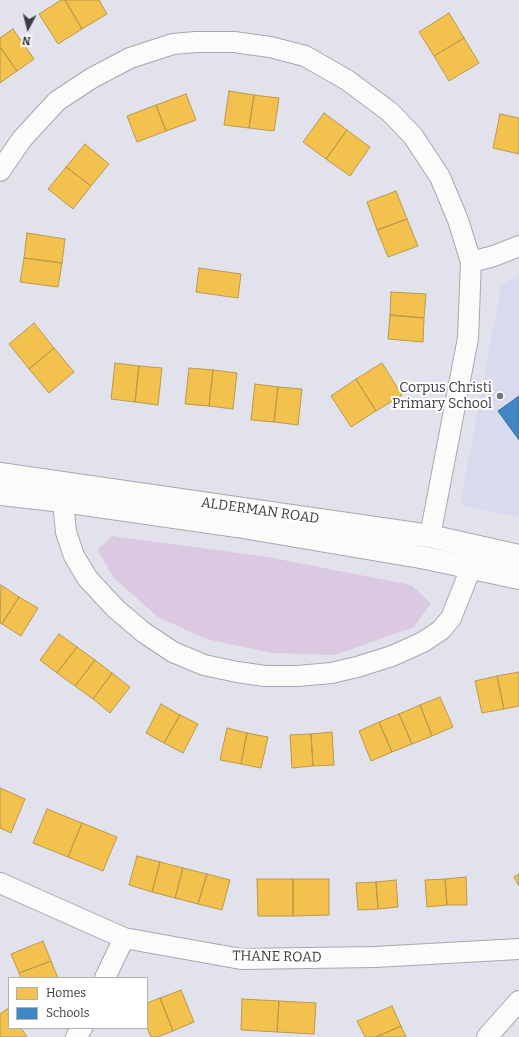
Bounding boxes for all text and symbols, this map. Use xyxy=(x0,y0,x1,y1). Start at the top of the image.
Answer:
north arrow xyxy=(8,8,48,48)
text: N xyxy=(21,33,31,47)
place label: Corpus Christi Primary School xyxy=(392,380,492,412)
marker: Corpus Christi Primary School xyxy=(495,391,505,401)
street label: ALDERMAN ROAD xyxy=(200,494,320,528)
street label: THANE ROAD xyxy=(232,948,322,966)
legend xyxy=(8,977,148,1029)
text: Homes xyxy=(46,986,86,1000)
text: Schools xyxy=(46,1006,89,1020)

